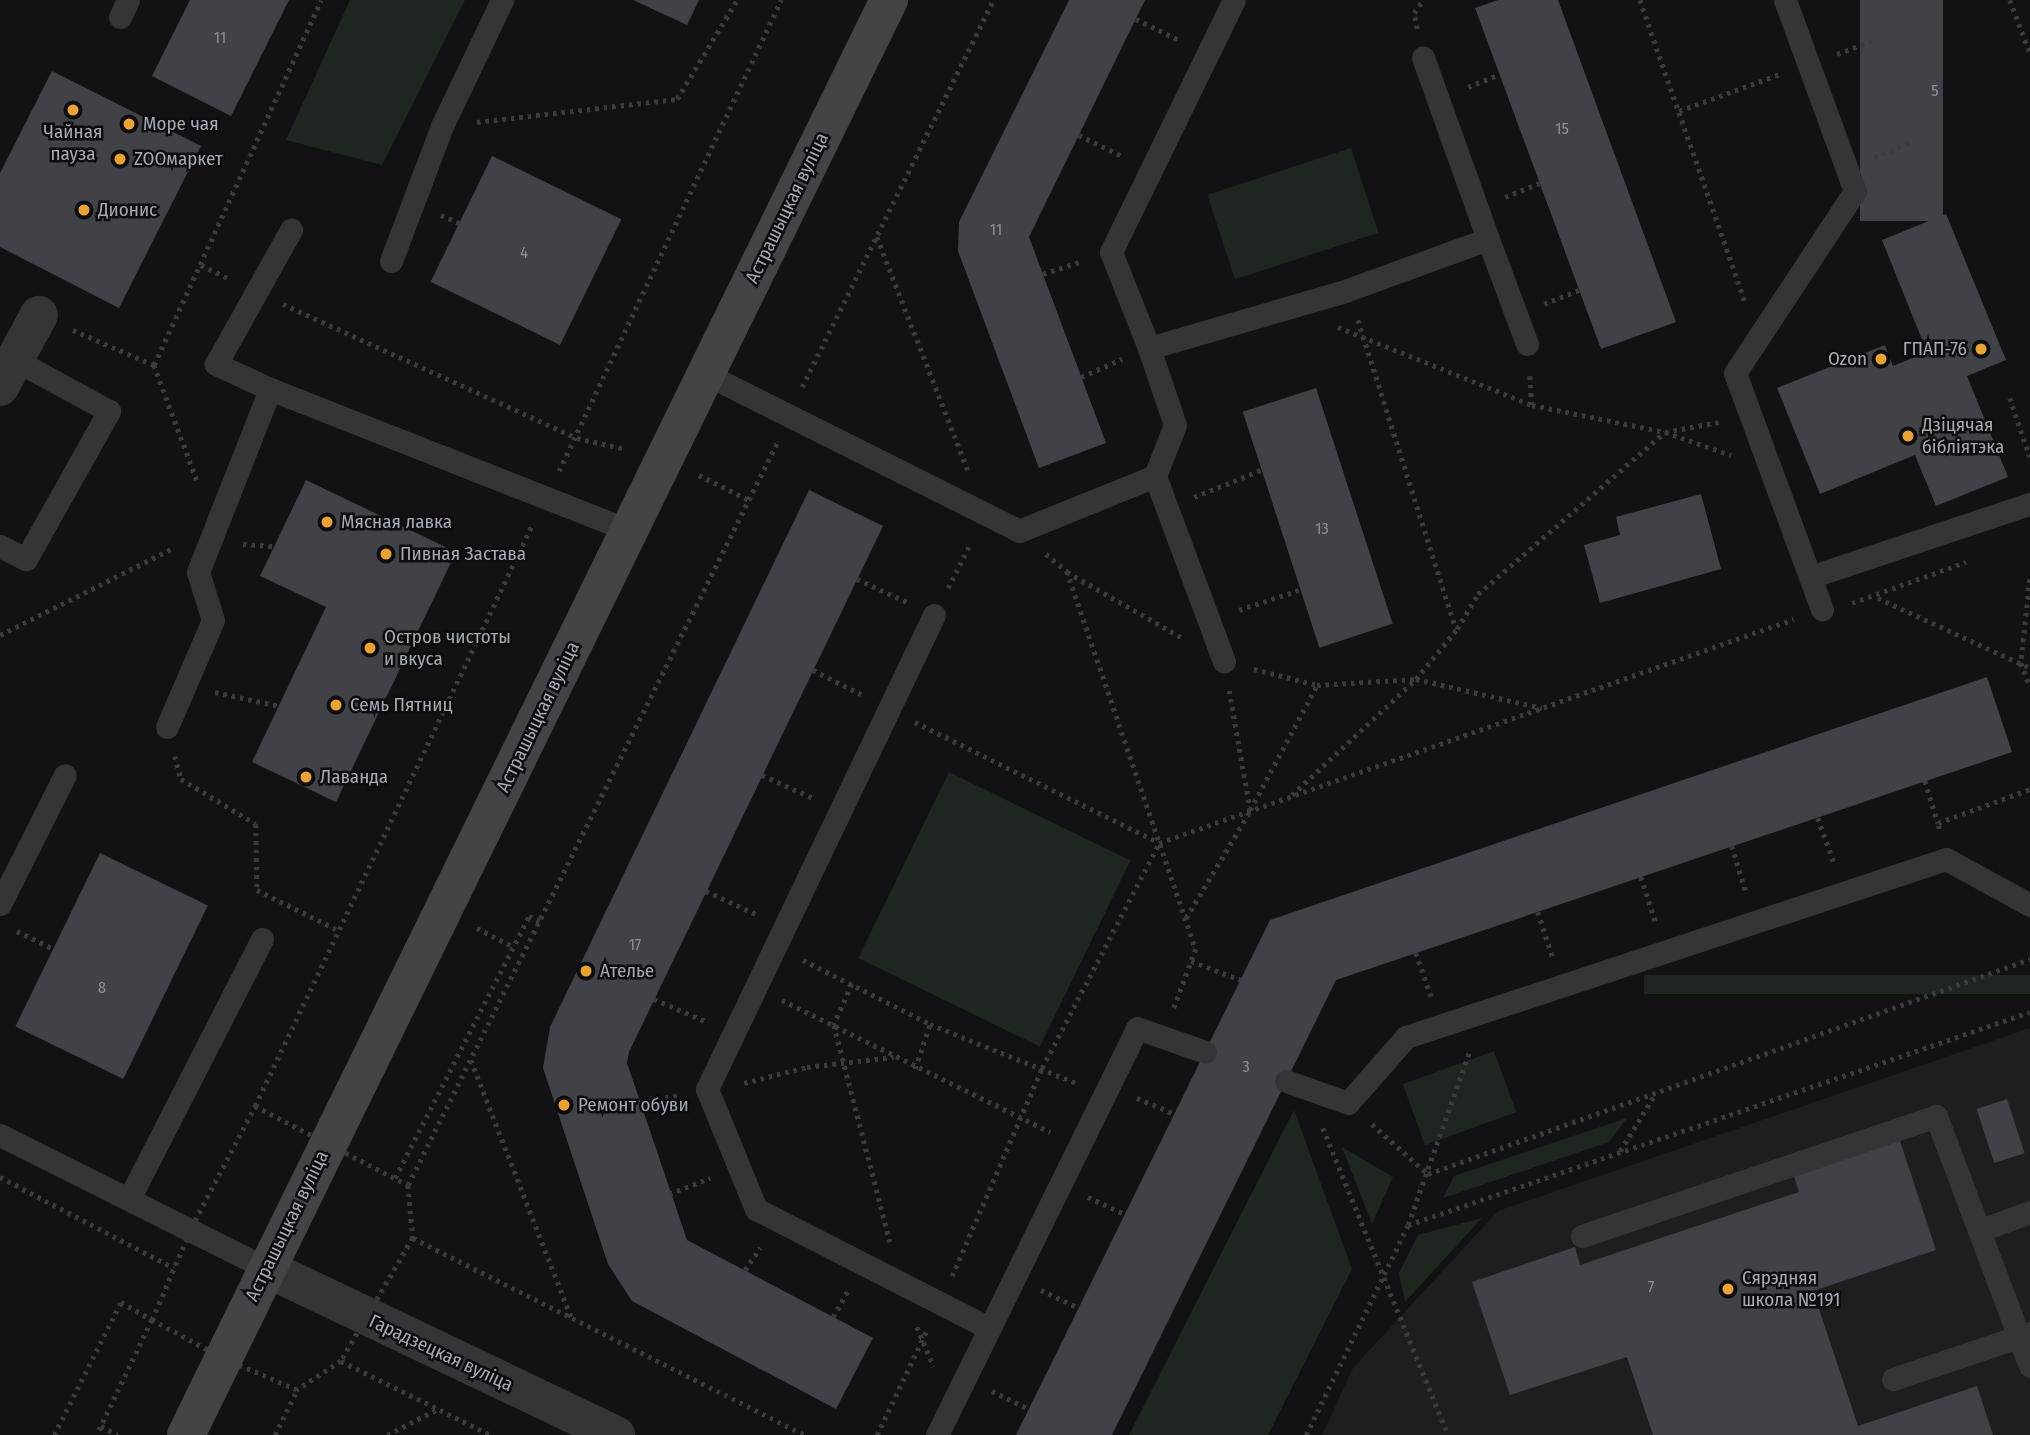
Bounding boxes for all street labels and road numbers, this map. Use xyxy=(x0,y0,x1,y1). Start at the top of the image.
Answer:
street label: Астрашыцкая вуліца xyxy=(741,129,833,287)
street label: Астрашыцкая вуліца xyxy=(492,638,584,796)
street label: Астрашыцкая вуліца xyxy=(241,1147,333,1305)
street label: Гарадзецкая вуліца xyxy=(365,1310,517,1396)

